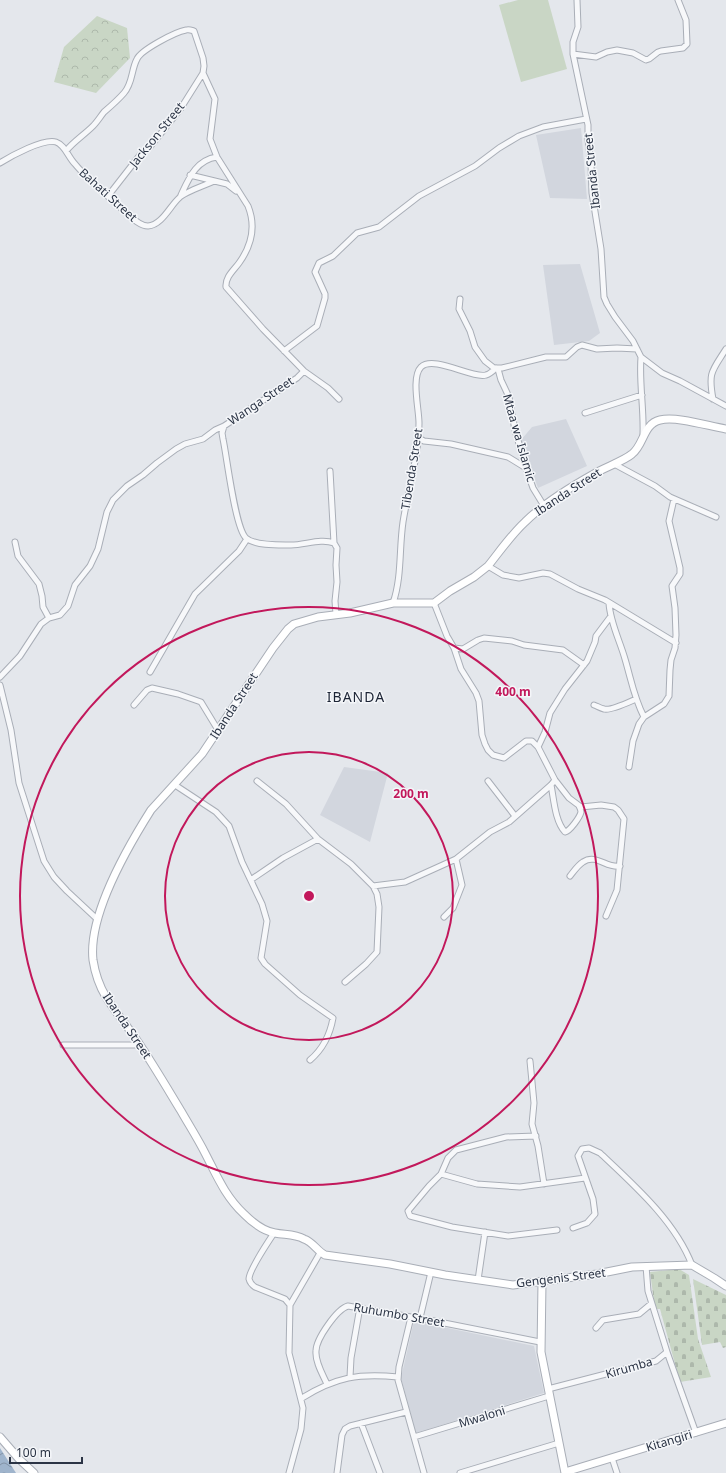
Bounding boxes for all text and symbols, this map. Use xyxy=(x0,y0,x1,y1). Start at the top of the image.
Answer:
street label: Jackson Street xyxy=(124,98,189,172)
street label: Ibanda Street xyxy=(579,132,604,210)
street label: Bahati Street xyxy=(76,164,142,226)
street label: Wanga Street xyxy=(225,372,297,429)
street label: Mtaa wa Islamic xyxy=(499,392,540,484)
street label: Tibenda Street xyxy=(397,426,426,511)
street label: Ibanda Street xyxy=(531,463,605,519)
street label: Ibanda Street xyxy=(206,669,262,742)
text: 400 m xyxy=(495,683,531,700)
district label: IBANDA xyxy=(327,687,385,706)
text: 200 m xyxy=(393,785,429,802)
centre of rings xyxy=(302,889,316,903)
street label: Ibanda Street xyxy=(99,989,156,1063)
street label: Gengenis Street xyxy=(515,1264,607,1291)
street label: Ruhumbo Street xyxy=(352,1298,447,1331)
street label: Kirumba xyxy=(603,1353,654,1382)
street label: Mwaloni xyxy=(456,1401,507,1432)
street label: Kitangiri xyxy=(644,1425,694,1456)
scale bar xyxy=(10,1439,82,1465)
text: 100 m xyxy=(16,1444,51,1461)

